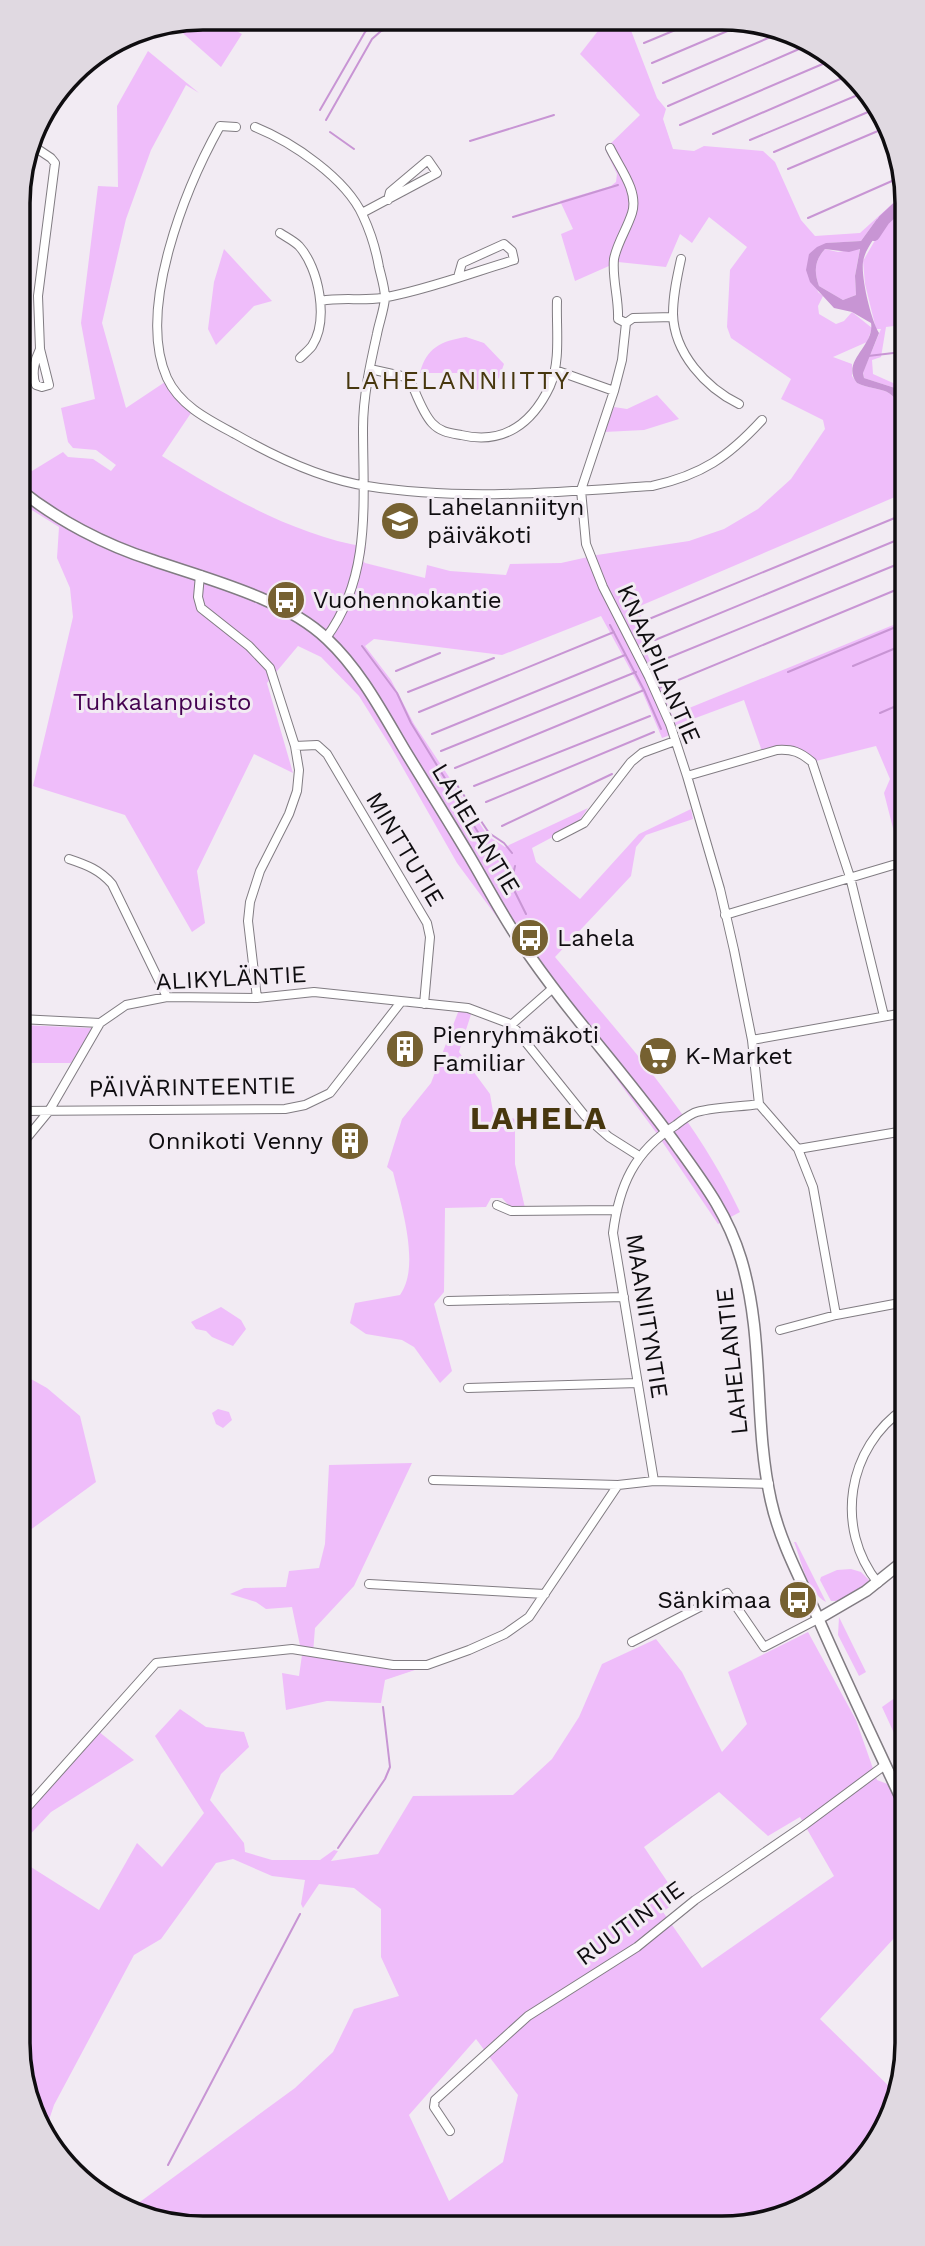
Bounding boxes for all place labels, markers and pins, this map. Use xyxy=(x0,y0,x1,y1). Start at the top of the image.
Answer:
place label: Lahelanniityn päiväkoti xyxy=(427,493,584,549)
school or university icon: Lahelanniityn päiväkoti xyxy=(379,500,421,542)
bus stop icon: Vuohennokantie xyxy=(265,579,307,621)
place label: Vuohennokantie xyxy=(313,586,502,614)
bus stop icon: Lahela xyxy=(509,917,551,959)
place label: Lahela xyxy=(557,924,635,952)
place label: Pienryhmäkoti Familiar xyxy=(432,1021,599,1077)
building icon: Pienryhmäkoti Familiar xyxy=(384,1028,426,1070)
supermarket icon: K-Market xyxy=(637,1035,679,1077)
place label: K-Market xyxy=(685,1042,792,1070)
building icon: Onnikoti Venny xyxy=(329,1120,371,1162)
place label: Onnikoti Venny xyxy=(148,1127,324,1155)
bus stop icon: Sänkimaa xyxy=(777,1579,819,1621)
place label: Sänkimaa xyxy=(657,1586,771,1614)

